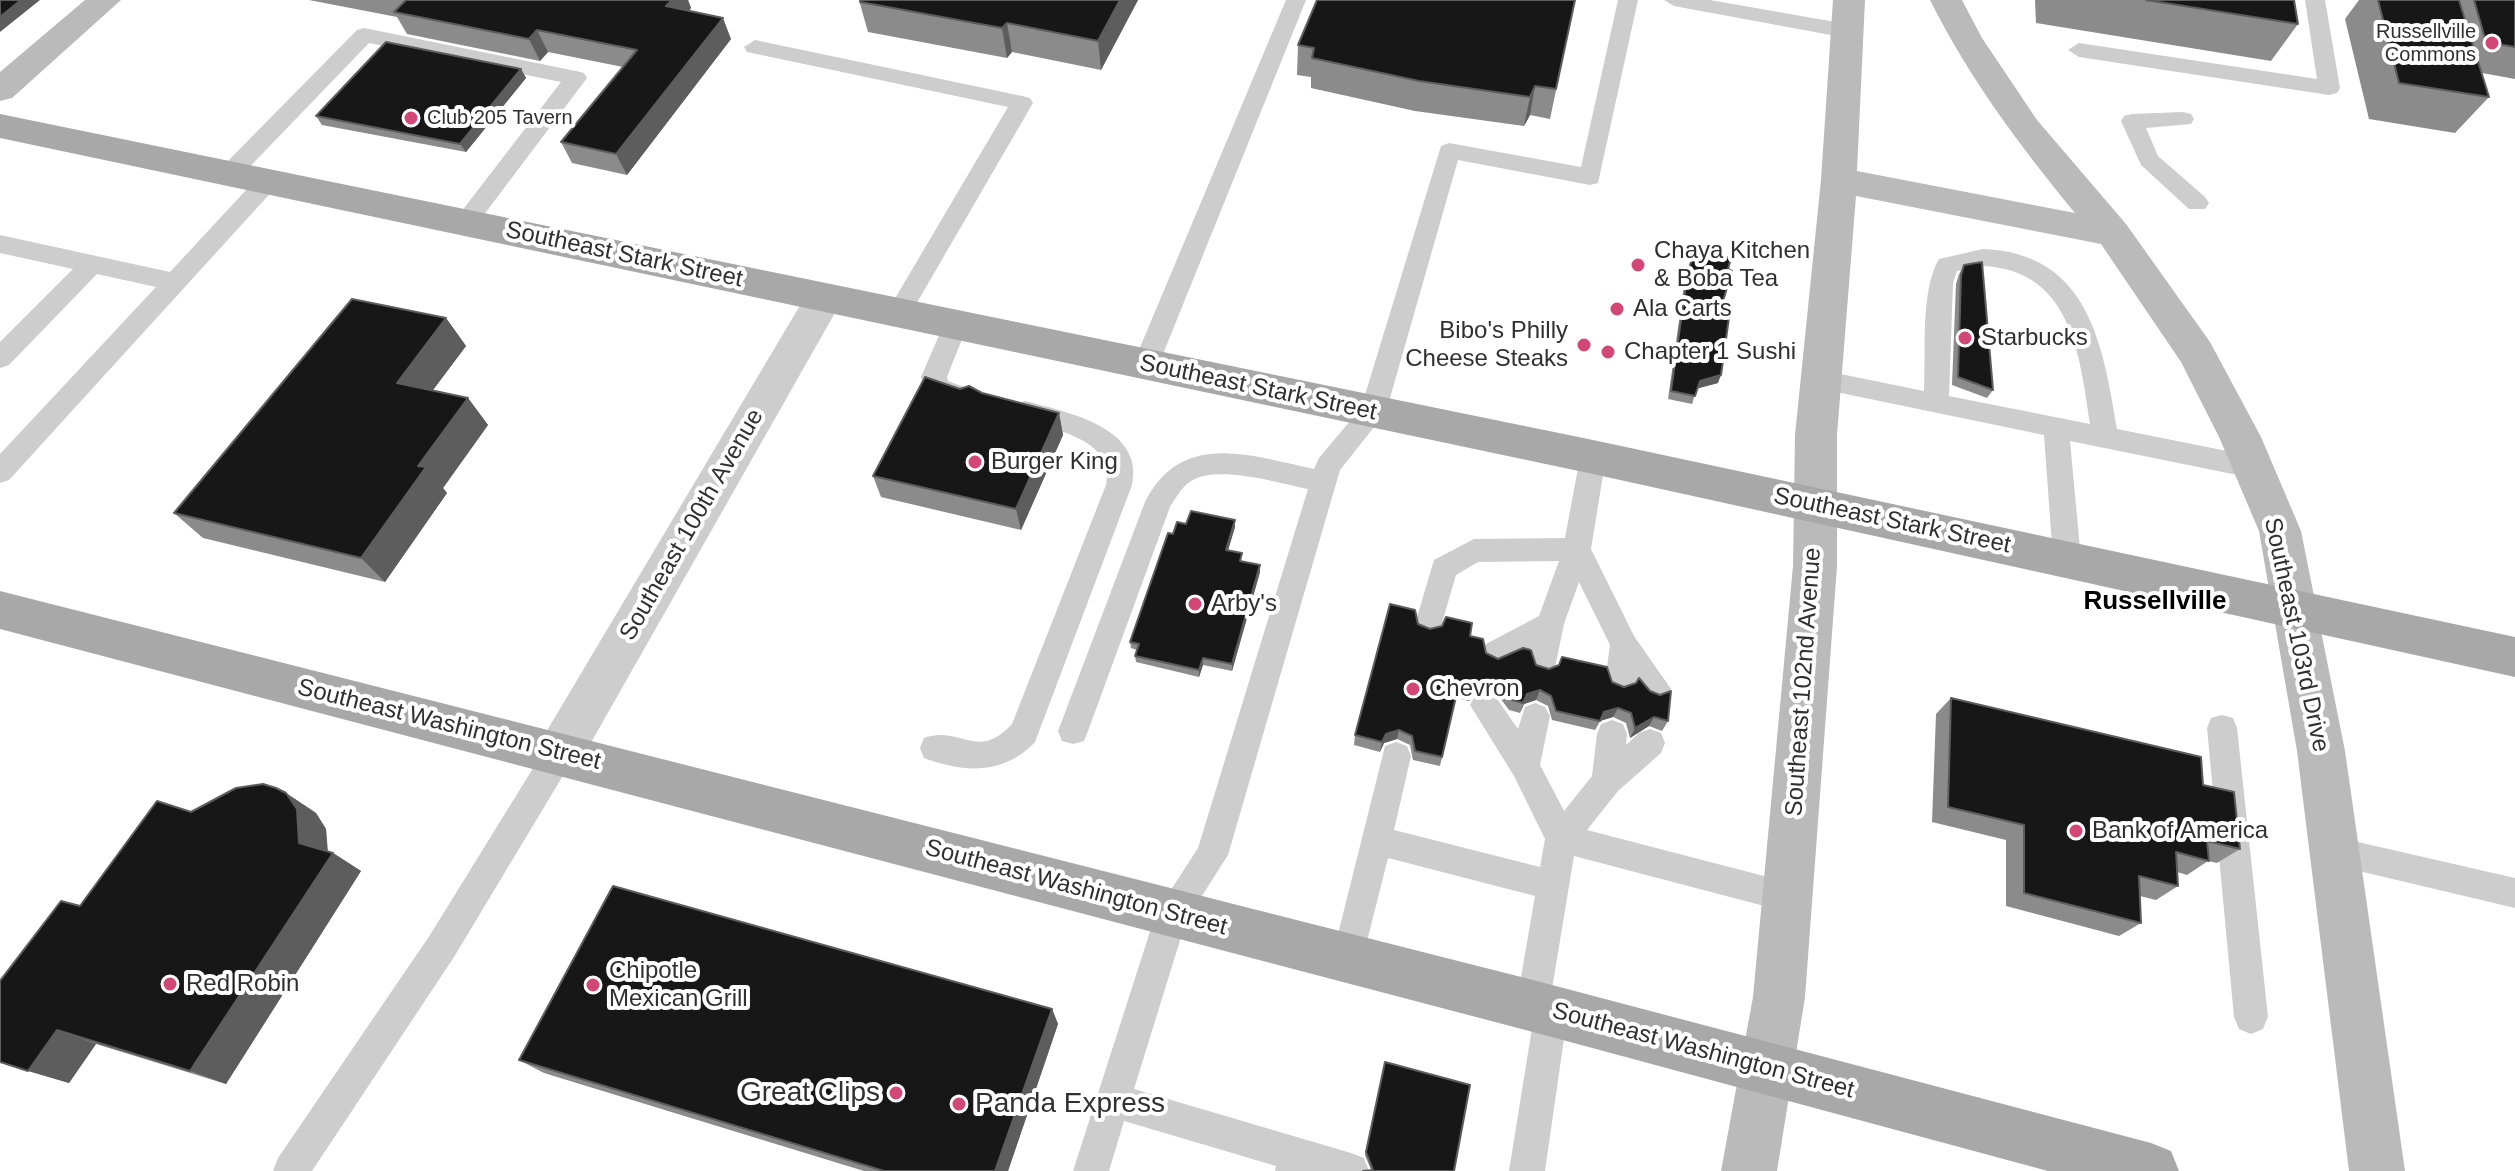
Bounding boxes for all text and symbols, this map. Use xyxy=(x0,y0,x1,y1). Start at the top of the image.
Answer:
place label: Russellville Commons xyxy=(2376,20,2476,67)
marker: Russellville Commons xyxy=(2483,34,2501,52)
place label: Club 205 Tavern xyxy=(427,106,573,130)
marker: Club 205 Tavern xyxy=(402,109,420,127)
street label: Southeast Stark Street xyxy=(503,216,745,294)
place label: Chaya Kitchen & Boba Tea xyxy=(1654,237,1810,293)
marker: Chaya Kitchen & Boba Tea xyxy=(1629,256,1647,274)
place label: Ala Carts xyxy=(1633,295,1732,323)
marker: Ala Carts xyxy=(1608,300,1626,318)
place label: Bibo's Philly Cheese Steaks xyxy=(1405,317,1568,373)
place label: Starbucks xyxy=(1981,324,2088,352)
marker: Starbucks xyxy=(1956,329,1974,347)
marker: Bibo's Philly Cheese Steaks xyxy=(1575,336,1593,354)
place label: Chapter 1 Sushi xyxy=(1624,338,1796,366)
marker: Chapter 1 Sushi xyxy=(1599,343,1617,361)
street label: Southeast Stark Street xyxy=(1137,349,1379,427)
street label: Southeast 100th Avenue xyxy=(614,404,770,646)
place label: Burger King xyxy=(991,448,1118,476)
marker: Burger King xyxy=(966,453,984,471)
street label: Southeast Stark Street xyxy=(1771,482,2013,560)
street label: Southeast 103rd Drive xyxy=(2257,515,2335,755)
street label: Southeast 102nd Avenue xyxy=(1780,547,1828,817)
district label: Russellville xyxy=(2083,586,2227,618)
place label: Arby's xyxy=(1211,590,1277,618)
marker: Arby's xyxy=(1186,595,1204,613)
street label: Southeast Washington Street xyxy=(294,673,604,777)
place label: Chevron xyxy=(1429,675,1520,703)
marker: Chevron xyxy=(1404,680,1422,698)
place label: Bank of America xyxy=(2092,817,2268,845)
marker: Bank of America xyxy=(2067,822,2085,840)
street label: Southeast Washington Street xyxy=(922,834,1230,942)
place label: Chipotle Mexican Grill xyxy=(609,957,748,1013)
place label: Red Robin xyxy=(186,970,299,998)
marker: Red Robin xyxy=(161,975,179,993)
marker: Chipotle Mexican Grill xyxy=(584,976,602,994)
street label: Southeast Washington Street xyxy=(1549,997,1857,1105)
place label: Great Clips xyxy=(740,1076,880,1110)
marker: Great Clips xyxy=(887,1084,905,1102)
place label: Panda Express xyxy=(975,1087,1165,1121)
marker: Panda Express xyxy=(950,1095,968,1113)

